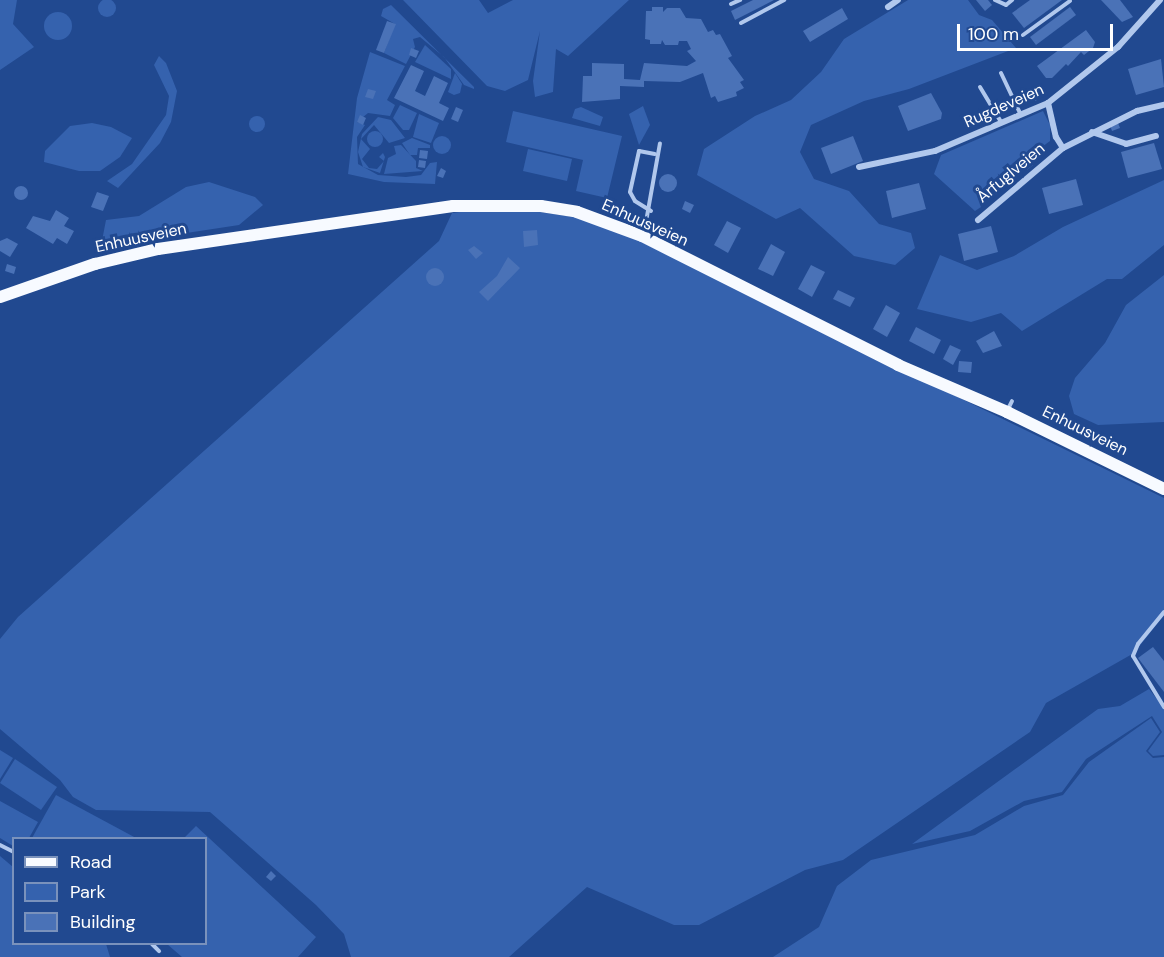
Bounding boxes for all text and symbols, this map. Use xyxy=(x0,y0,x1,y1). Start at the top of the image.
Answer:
scale bar xyxy=(960,12,1116,50)
text: 100 m xyxy=(968,22,1019,46)
street label: Rugdeveien xyxy=(961,80,1047,132)
street label: Årfuglveien xyxy=(973,139,1049,207)
street label: Enhuusveien xyxy=(599,195,691,251)
street label: Enhuusveien xyxy=(94,219,188,257)
street label: Enhuusveien xyxy=(1039,402,1131,460)
legend xyxy=(12,837,207,945)
text: Road xyxy=(70,850,112,874)
text: Park xyxy=(70,880,106,904)
text: Building xyxy=(70,910,135,934)

